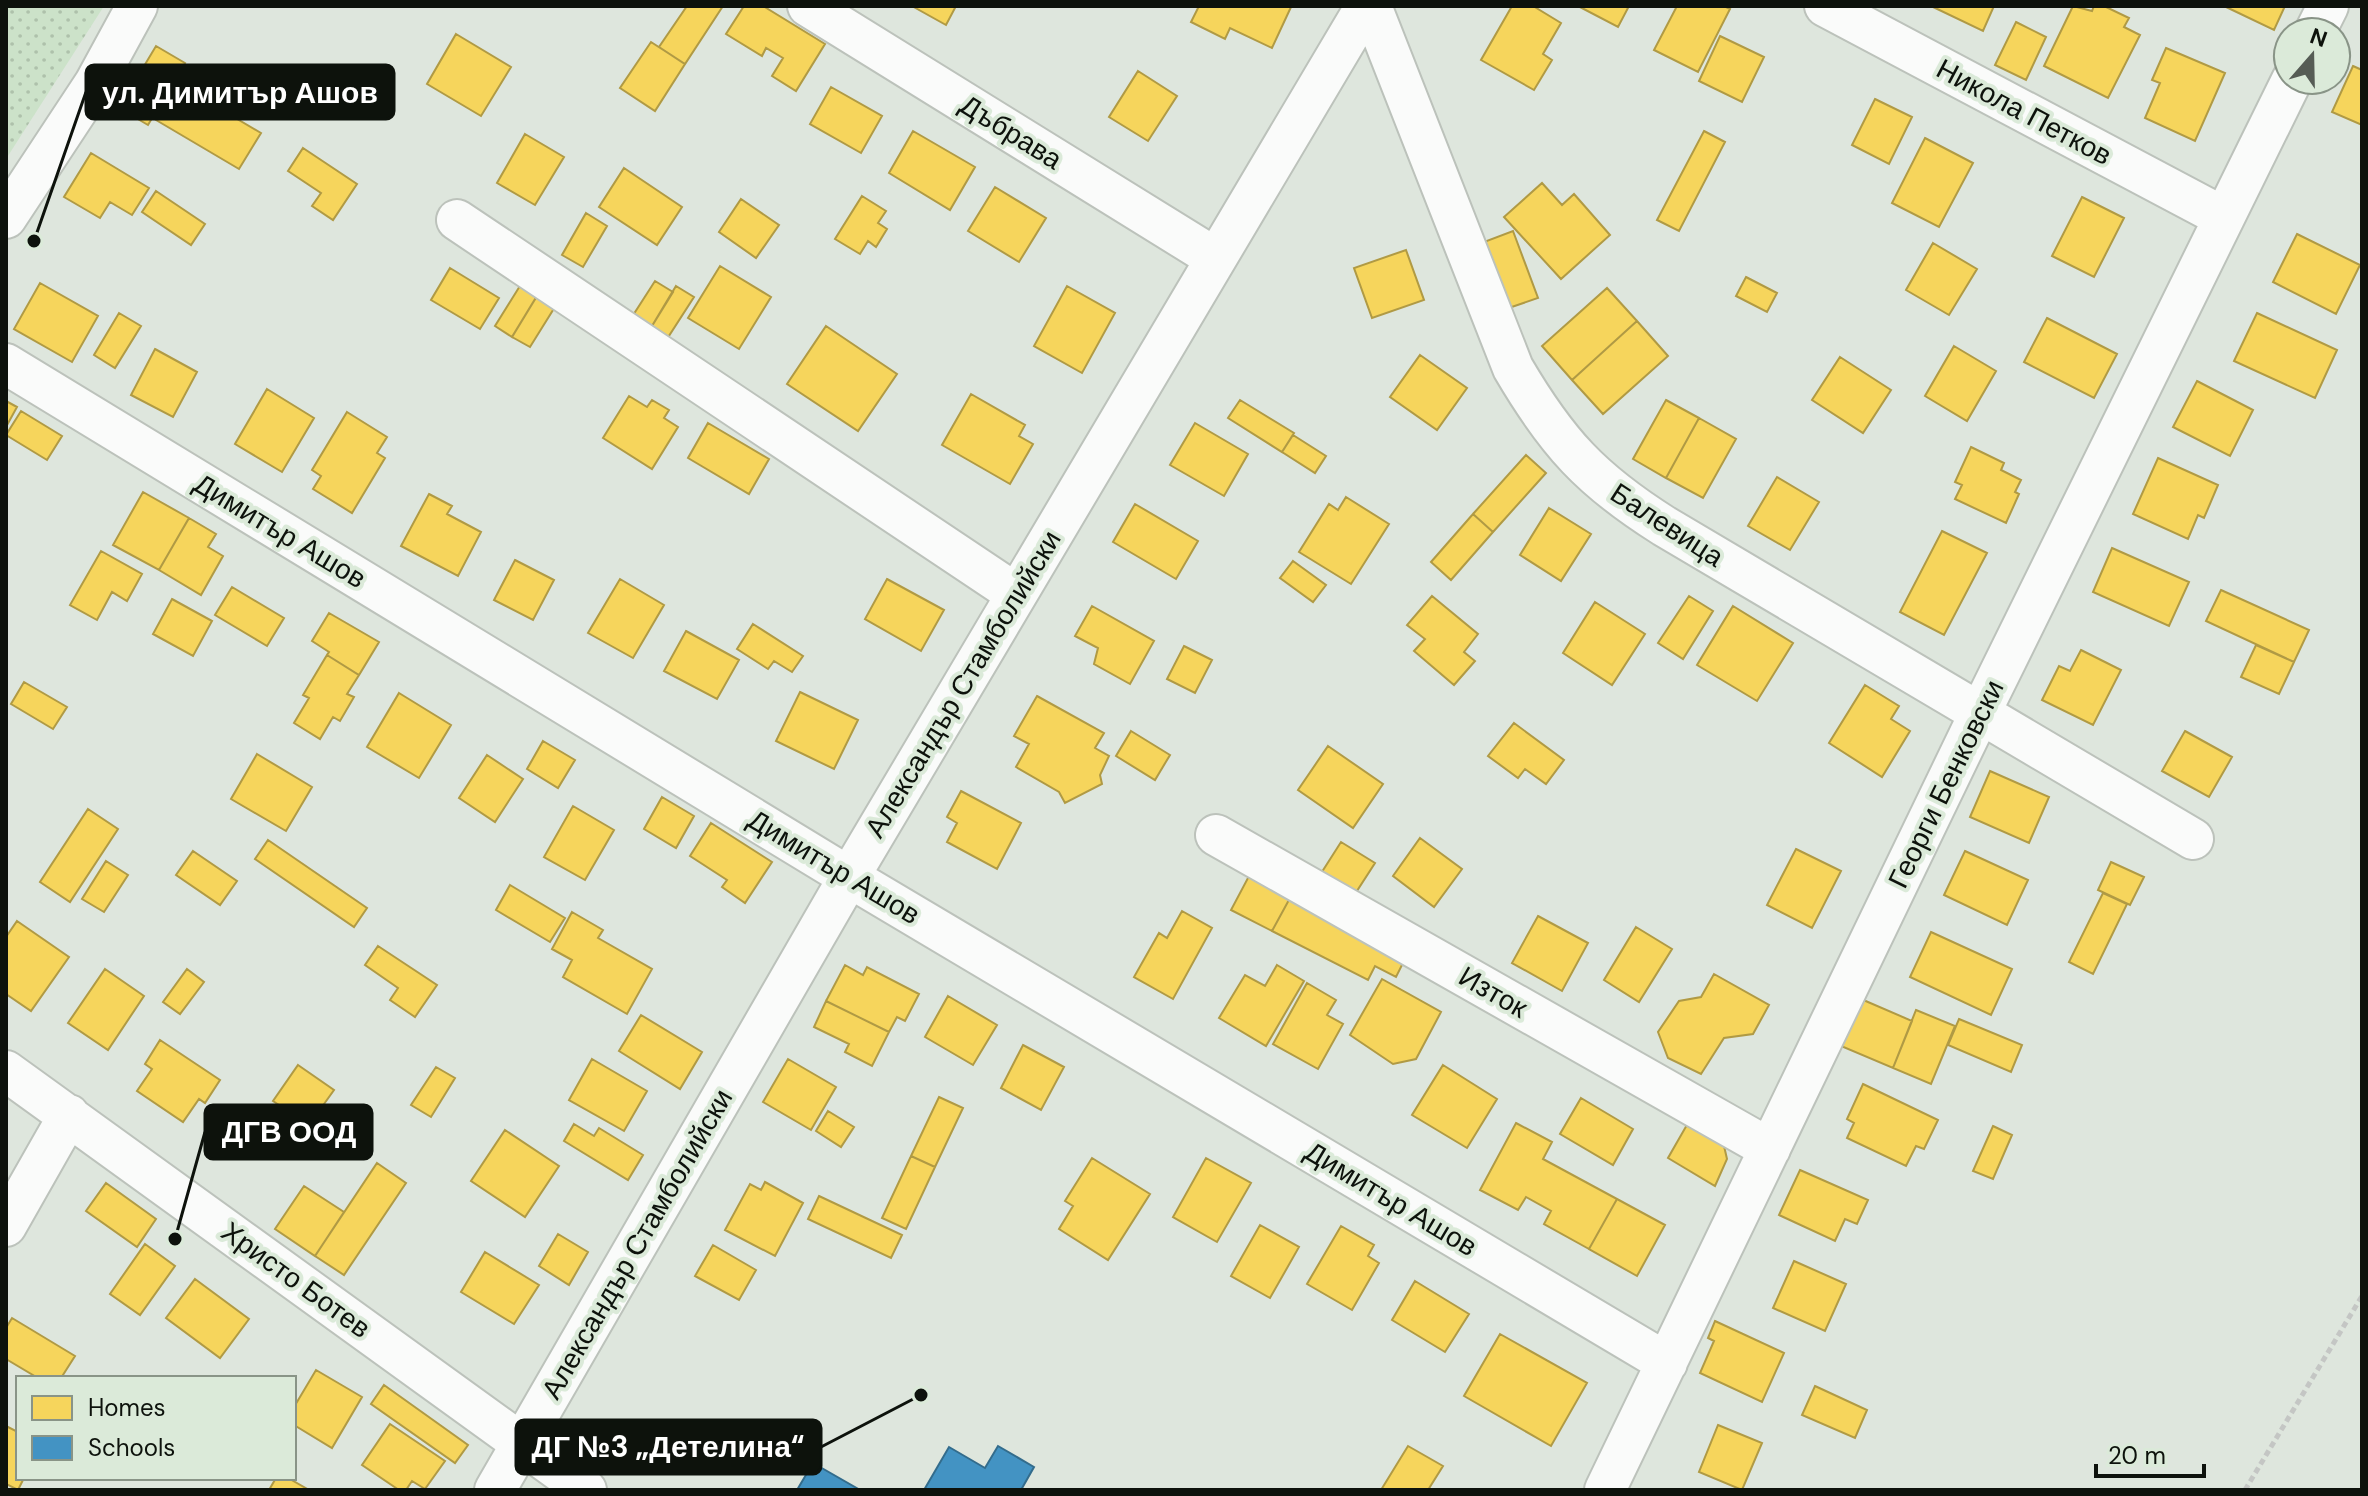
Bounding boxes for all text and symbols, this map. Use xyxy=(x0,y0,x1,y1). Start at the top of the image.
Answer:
north arrow xyxy=(2272,16,2352,96)
text: N xyxy=(2306,21,2331,54)
street label: Никола Петков xyxy=(1930,50,2118,174)
callout: ул. Димитър Ашов xyxy=(86,65,394,119)
text: ул. Димитър Ашов xyxy=(102,73,378,112)
street label: Дъбрава xyxy=(953,86,1069,178)
street label: Димитър Ашов xyxy=(187,465,373,597)
street label: Балевица xyxy=(1603,475,1731,576)
street label: Александър Стамболийски xyxy=(856,524,1070,844)
street label: Георги Бенковски xyxy=(1880,674,2012,894)
street label: Димитър Ашов xyxy=(741,801,927,933)
street label: Изток xyxy=(1452,958,1535,1027)
street label: Александър Стамболийски xyxy=(533,1082,741,1406)
callout: ДГВ ООД xyxy=(205,1105,372,1159)
text: ДГВ ООД xyxy=(222,1112,356,1151)
street label: Димитър Ашов xyxy=(1298,1133,1484,1265)
street label: Христо Ботев xyxy=(214,1213,378,1347)
legend xyxy=(16,1376,296,1480)
text: Homes xyxy=(88,1392,166,1423)
callout: ДГ №3 „Детелина“ xyxy=(516,1420,821,1474)
text: ДГ №3 „Детелина“ xyxy=(532,1427,804,1466)
scale bar xyxy=(2096,1428,2204,1478)
text: Schools xyxy=(88,1432,175,1463)
text: 20 m xyxy=(2108,1440,2166,1471)

